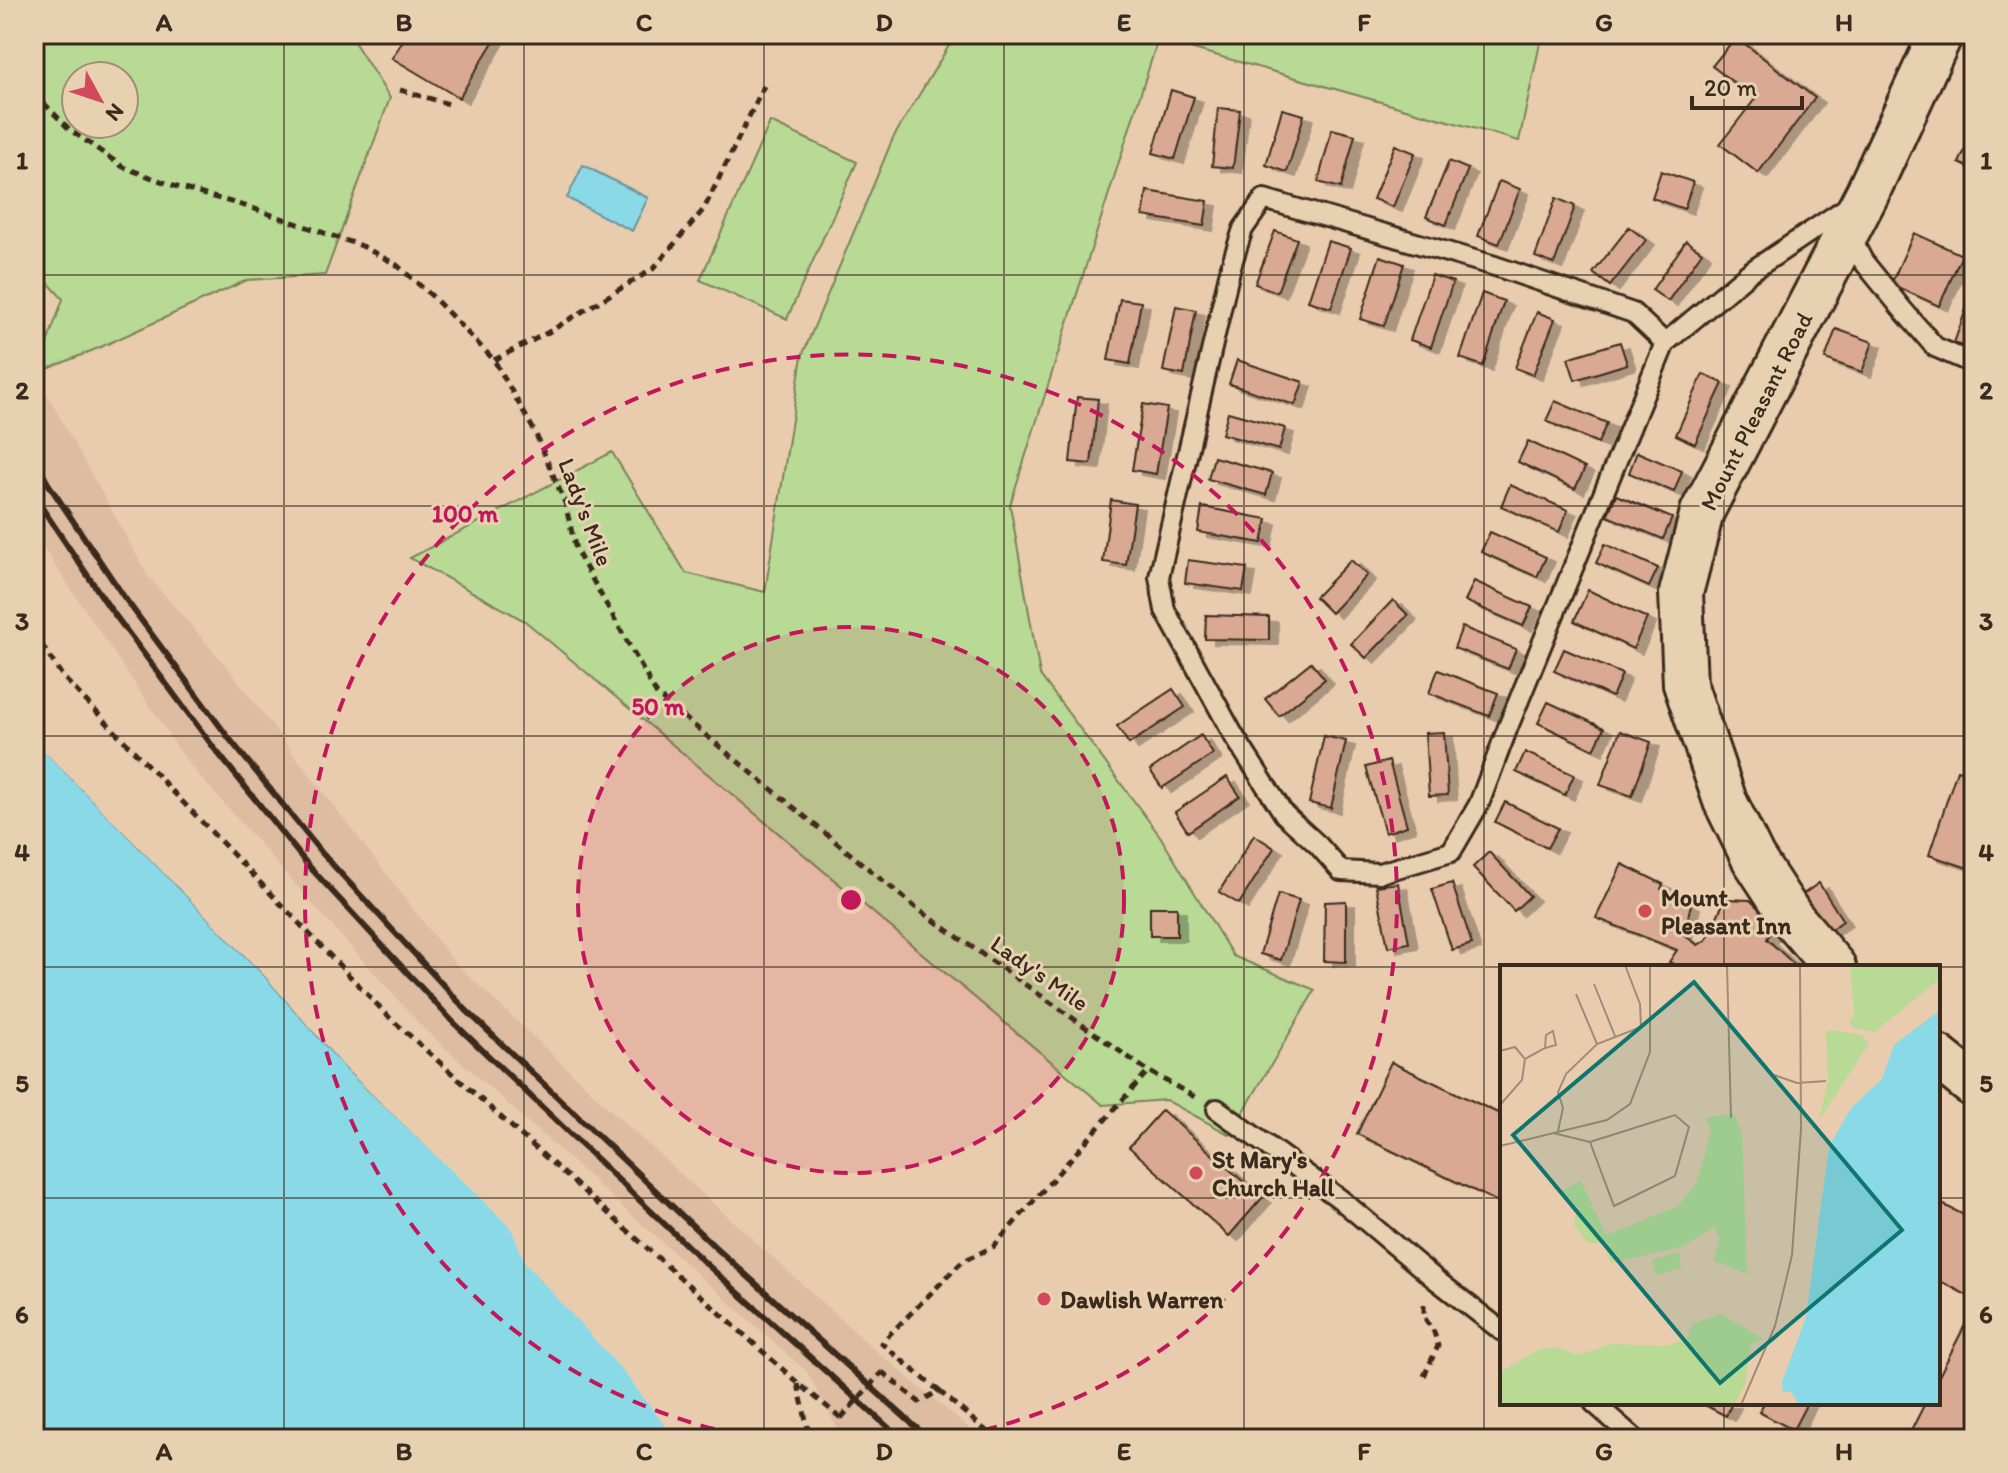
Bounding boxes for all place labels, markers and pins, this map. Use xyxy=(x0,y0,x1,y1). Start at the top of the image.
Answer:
place label: Mount Pleasant Inn xyxy=(1661,883,1792,940)
centre of rings xyxy=(837,886,865,914)
marker: Mount Pleasant Inn xyxy=(1636,902,1654,920)
place label: St Mary's Church Hall xyxy=(1212,1145,1334,1202)
marker: St Mary's Church Hall xyxy=(1187,1164,1205,1182)
place label: Dawlish Warren xyxy=(1060,1285,1224,1314)
marker: Dawlish Warren xyxy=(1035,1290,1053,1308)

